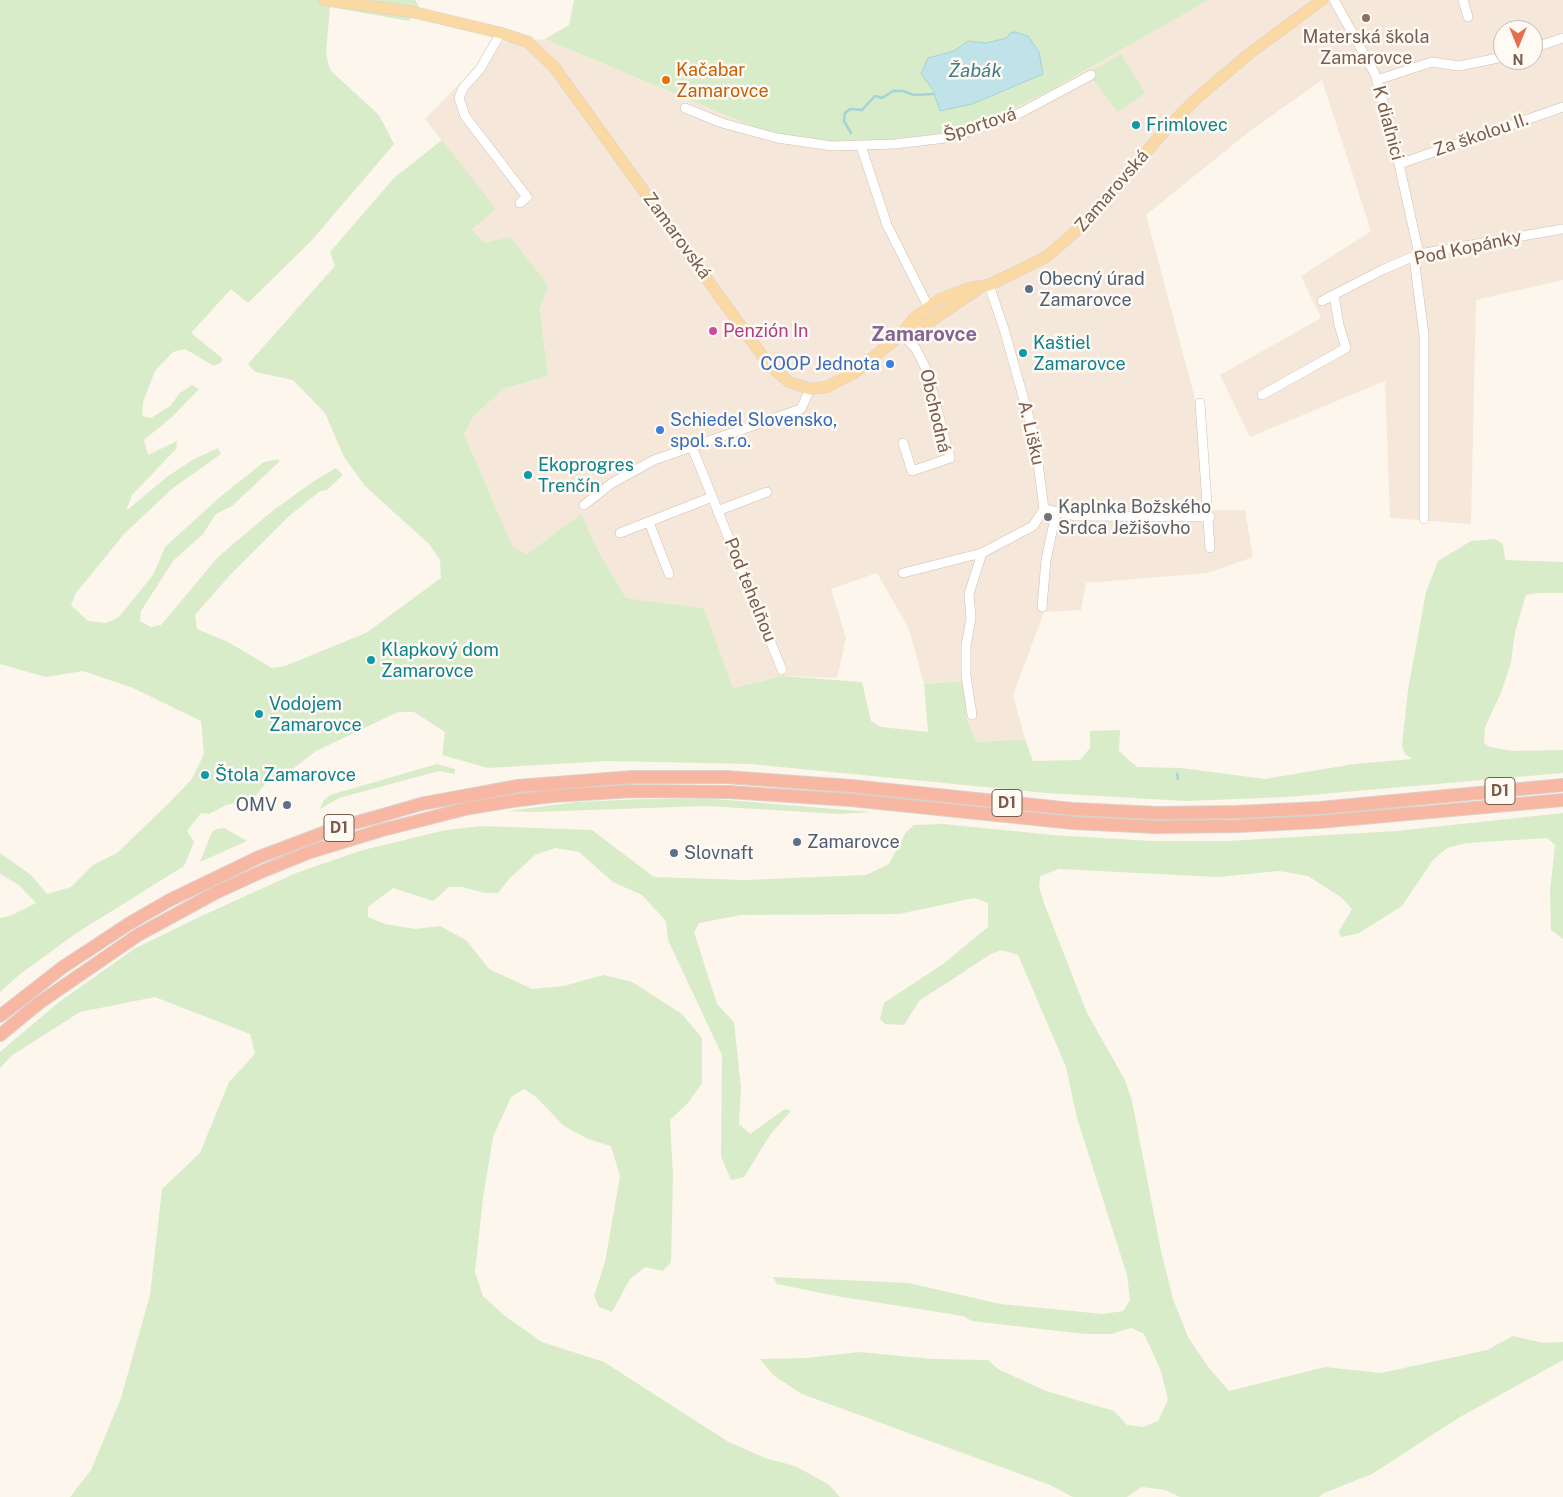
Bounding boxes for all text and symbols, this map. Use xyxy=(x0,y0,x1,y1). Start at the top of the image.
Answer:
marker: Materská škola Zamarovce xyxy=(1360,12,1372,24)
north arrow xyxy=(1493,20,1543,70)
place label: Materská škola Zamarovce xyxy=(1303,26,1429,68)
text: N xyxy=(1513,51,1523,67)
place label: Kačabar Zamarovce xyxy=(676,59,769,102)
water label: Žabák xyxy=(948,60,1002,82)
marker: Kačabar Zamarovce xyxy=(660,74,672,86)
street label: K diaľnici xyxy=(1368,83,1408,163)
street label: Športová xyxy=(941,103,1019,147)
street label: Za školou II. xyxy=(1431,109,1531,161)
place label: Frimlovec xyxy=(1146,114,1228,136)
marker: Frimlovec xyxy=(1130,119,1142,131)
street label: Zamarovská xyxy=(1070,146,1154,236)
street label: Zamarovská xyxy=(638,189,716,283)
street label: Pod Kopánky xyxy=(1412,226,1524,270)
place label: Obecný úrad Zamarovce xyxy=(1039,268,1145,310)
marker: Obecný úrad Zamarovce xyxy=(1023,283,1035,295)
place label: Penzión In xyxy=(723,320,808,342)
district label: Zamarovce xyxy=(871,323,977,347)
marker: Penzión In xyxy=(707,325,719,337)
place label: Kaštiel Zamarovce xyxy=(1033,332,1126,374)
marker: Kaštiel Zamarovce xyxy=(1017,347,1029,359)
place label: COOP Jednota xyxy=(760,353,880,375)
marker: COOP Jednota xyxy=(884,358,896,370)
street label: Obchodná xyxy=(915,367,955,455)
street label: A. Lišku xyxy=(1013,399,1049,467)
place label: Schiedel Slovensko, spol. s.r.o. xyxy=(670,409,837,452)
marker: Schiedel Slovensko, spol. s.r.o. xyxy=(654,424,666,436)
place label: Ekoprogres Trenčín xyxy=(538,454,634,496)
marker: Ekoprogres Trenčín xyxy=(522,469,534,481)
place label: Kaplnka Božského Srdca Ježišovho xyxy=(1058,496,1211,538)
marker: Kaplnka Božského Srdca Ježišovho xyxy=(1042,511,1054,523)
street label: Pod tehelňou xyxy=(719,535,781,645)
place label: Klapkový dom Zamarovce xyxy=(381,639,499,682)
marker: Klapkový dom Zamarovce xyxy=(365,654,377,666)
place label: Vodojem Zamarovce xyxy=(269,693,362,736)
marker: Vodojem Zamarovce xyxy=(253,708,265,720)
place label: Štola Zamarovce xyxy=(215,764,356,786)
marker: Štola Zamarovce xyxy=(199,769,211,781)
road number: D1 xyxy=(1485,778,1515,804)
road number: D1 xyxy=(992,790,1022,816)
place label: OMV xyxy=(236,794,277,816)
marker: OMV xyxy=(281,799,293,811)
road number: D1 xyxy=(324,814,354,841)
place label: Zamarovce xyxy=(807,831,900,853)
marker: Zamarovce xyxy=(791,836,803,848)
place label: Slovnaft xyxy=(684,842,754,864)
marker: Slovnaft xyxy=(668,847,680,859)

